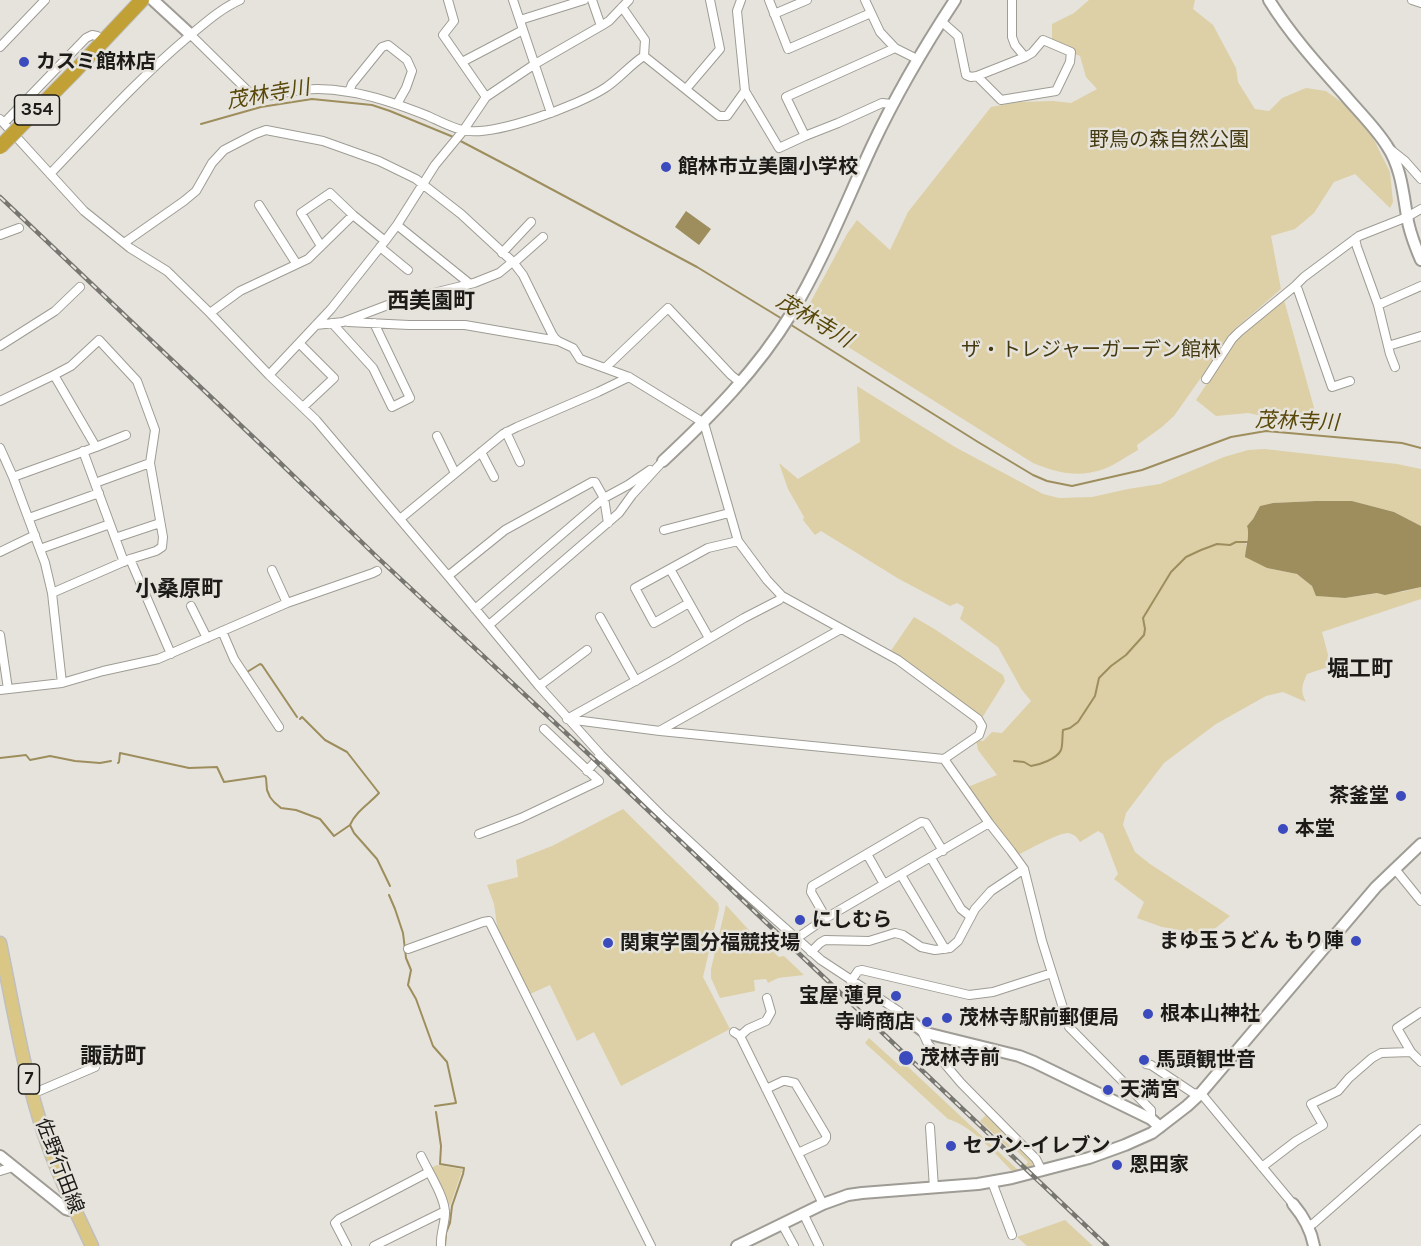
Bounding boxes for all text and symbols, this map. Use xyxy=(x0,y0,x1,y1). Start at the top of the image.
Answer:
place label: カスミ館林店 xyxy=(36,50,156,74)
marker: カスミ館林店 xyxy=(17,55,31,69)
water label: 茂林寺川 xyxy=(224,75,312,115)
road number: 354 xyxy=(15,95,60,125)
park label: 野鳥の森自然公園 xyxy=(1089,128,1249,152)
place label: 館林市立美園小学校 xyxy=(678,155,858,179)
marker: 館林市立美園小学校 xyxy=(659,160,673,174)
district label: 西美園町 xyxy=(387,289,475,315)
water label: 茂林寺川 xyxy=(772,289,856,353)
park label: ザ・トレジャーガーデン館林 xyxy=(961,338,1221,362)
water label: 茂林寺川 xyxy=(1255,408,1339,436)
district label: 小桑原町 xyxy=(135,577,223,603)
district label: 堀工町 xyxy=(1327,657,1393,683)
place label: 茶釜堂 xyxy=(1329,784,1389,808)
marker: 茶釜堂 xyxy=(1394,789,1408,803)
place label: 本堂 xyxy=(1295,817,1335,841)
marker: 本堂 xyxy=(1276,822,1290,836)
place label: にしむら xyxy=(812,908,892,932)
marker: にしむら xyxy=(793,913,807,927)
place label: まゆ玉うどん もり陣 xyxy=(1159,929,1344,953)
place label: 関東学園分福競技場 xyxy=(620,931,800,955)
marker: まゆ玉うどん もり陣 xyxy=(1349,934,1363,948)
marker: 関東学園分福競技場 xyxy=(601,936,615,950)
place label: 宝屋 蓮見 xyxy=(799,984,884,1008)
marker: 宝屋 蓮見 xyxy=(889,989,903,1003)
place label: 根本山神社 xyxy=(1160,1002,1260,1026)
place label: 茂林寺駅前郵便局 xyxy=(959,1006,1119,1030)
marker: 根本山神社 xyxy=(1141,1007,1155,1021)
place label: 寺崎商店 xyxy=(835,1010,915,1034)
marker: 茂林寺駅前郵便局 xyxy=(940,1011,954,1025)
marker: 寺崎商店 xyxy=(920,1015,934,1029)
district label: 諏訪町 xyxy=(80,1044,146,1070)
place label: 茂林寺前 xyxy=(920,1046,1000,1070)
place label: 馬頭観世音 xyxy=(1156,1048,1256,1072)
marker: 茂林寺前 xyxy=(897,1049,915,1067)
marker: 馬頭観世音 xyxy=(1137,1053,1151,1067)
road number: 7 xyxy=(18,1064,40,1094)
place label: 天満宮 xyxy=(1120,1078,1180,1102)
marker: 天満宮 xyxy=(1101,1083,1115,1097)
street label: 佐野行田線 xyxy=(30,1115,88,1217)
place label: セブン-イレブン xyxy=(963,1134,1110,1158)
marker: セブン-イレブン xyxy=(944,1139,958,1153)
place label: 恩田家 xyxy=(1129,1153,1189,1177)
marker: 恩田家 xyxy=(1110,1158,1124,1172)

